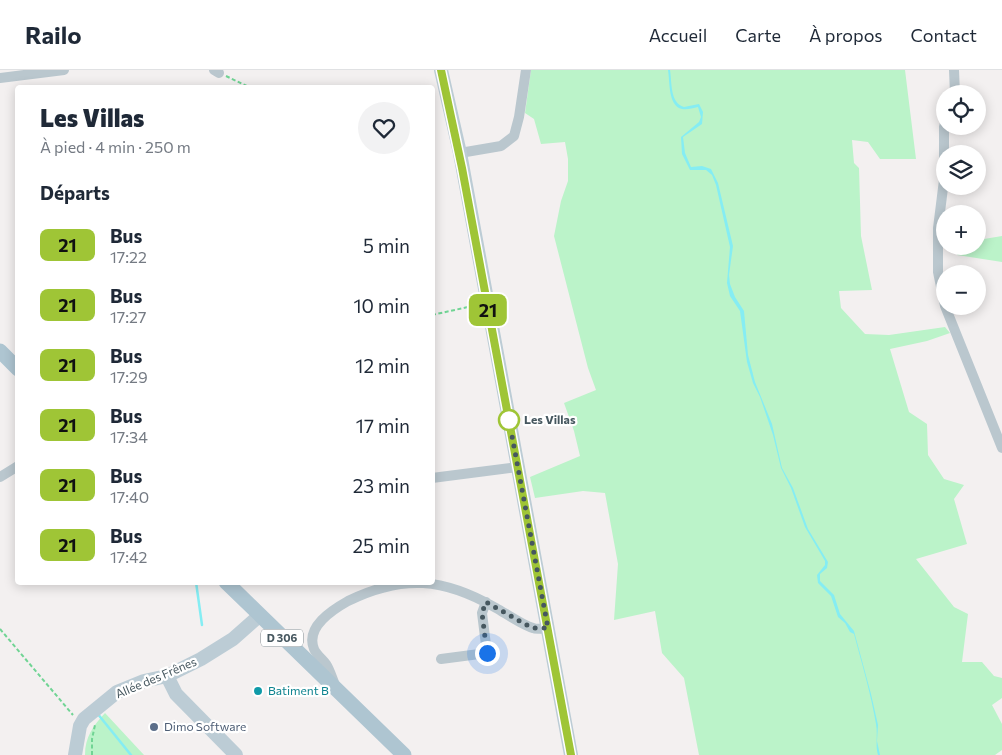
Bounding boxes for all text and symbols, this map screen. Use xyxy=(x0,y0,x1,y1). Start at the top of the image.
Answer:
text: Railo xyxy=(25,20,82,49)
text: Accueil xyxy=(649,24,707,46)
text: Carte xyxy=(735,24,781,46)
text: À propos xyxy=(809,24,883,46)
text: Contact xyxy=(911,24,977,46)
map controls xyxy=(936,85,986,315)
button: locate xyxy=(936,85,986,135)
button: heart xyxy=(358,102,410,154)
text: Les Villas xyxy=(40,103,144,132)
text: À pied · 4 min · 250 m xyxy=(40,137,191,156)
button: layers xyxy=(936,145,986,195)
text: Départs xyxy=(40,181,110,204)
button: + xyxy=(936,205,986,255)
text: Bus xyxy=(110,224,142,247)
text: 21 xyxy=(58,234,77,256)
text: 5 min xyxy=(363,234,410,257)
text: 17:22 xyxy=(110,247,147,266)
button: − xyxy=(936,265,986,315)
text: Bus xyxy=(110,284,142,307)
text: 21 xyxy=(58,294,77,316)
text: 10 min xyxy=(353,294,410,317)
line badge: 21 xyxy=(466,294,510,326)
text: 21 xyxy=(479,299,497,321)
text: 17:27 xyxy=(110,307,146,326)
text: Bus xyxy=(110,344,142,367)
text: 21 xyxy=(58,354,77,376)
text: 12 min xyxy=(355,354,410,377)
text: 17:29 xyxy=(110,367,148,386)
text: Bus xyxy=(110,404,142,427)
marker: Les Villas xyxy=(498,409,520,431)
place label: Les Villas xyxy=(524,412,576,426)
text: 21 xyxy=(58,414,77,436)
text: 17 min xyxy=(356,414,410,437)
text: 17:34 xyxy=(110,427,148,446)
text: Bus xyxy=(110,464,142,487)
text: 21 xyxy=(58,474,77,496)
text: 23 min xyxy=(353,474,410,497)
text: 17:40 xyxy=(110,487,149,506)
text: Bus xyxy=(110,524,142,547)
text: 21 xyxy=(58,534,77,556)
text: 25 min xyxy=(353,534,410,557)
text: 17:42 xyxy=(110,547,147,566)
road number: D 306 xyxy=(261,630,303,646)
your location xyxy=(475,641,500,666)
street label: Allée des Frênes xyxy=(113,654,198,700)
place label: Batiment B xyxy=(268,683,329,697)
marker: Batiment B xyxy=(252,685,264,697)
place label: Dimo Software xyxy=(164,719,246,733)
marker: Dimo Software xyxy=(148,721,160,733)

